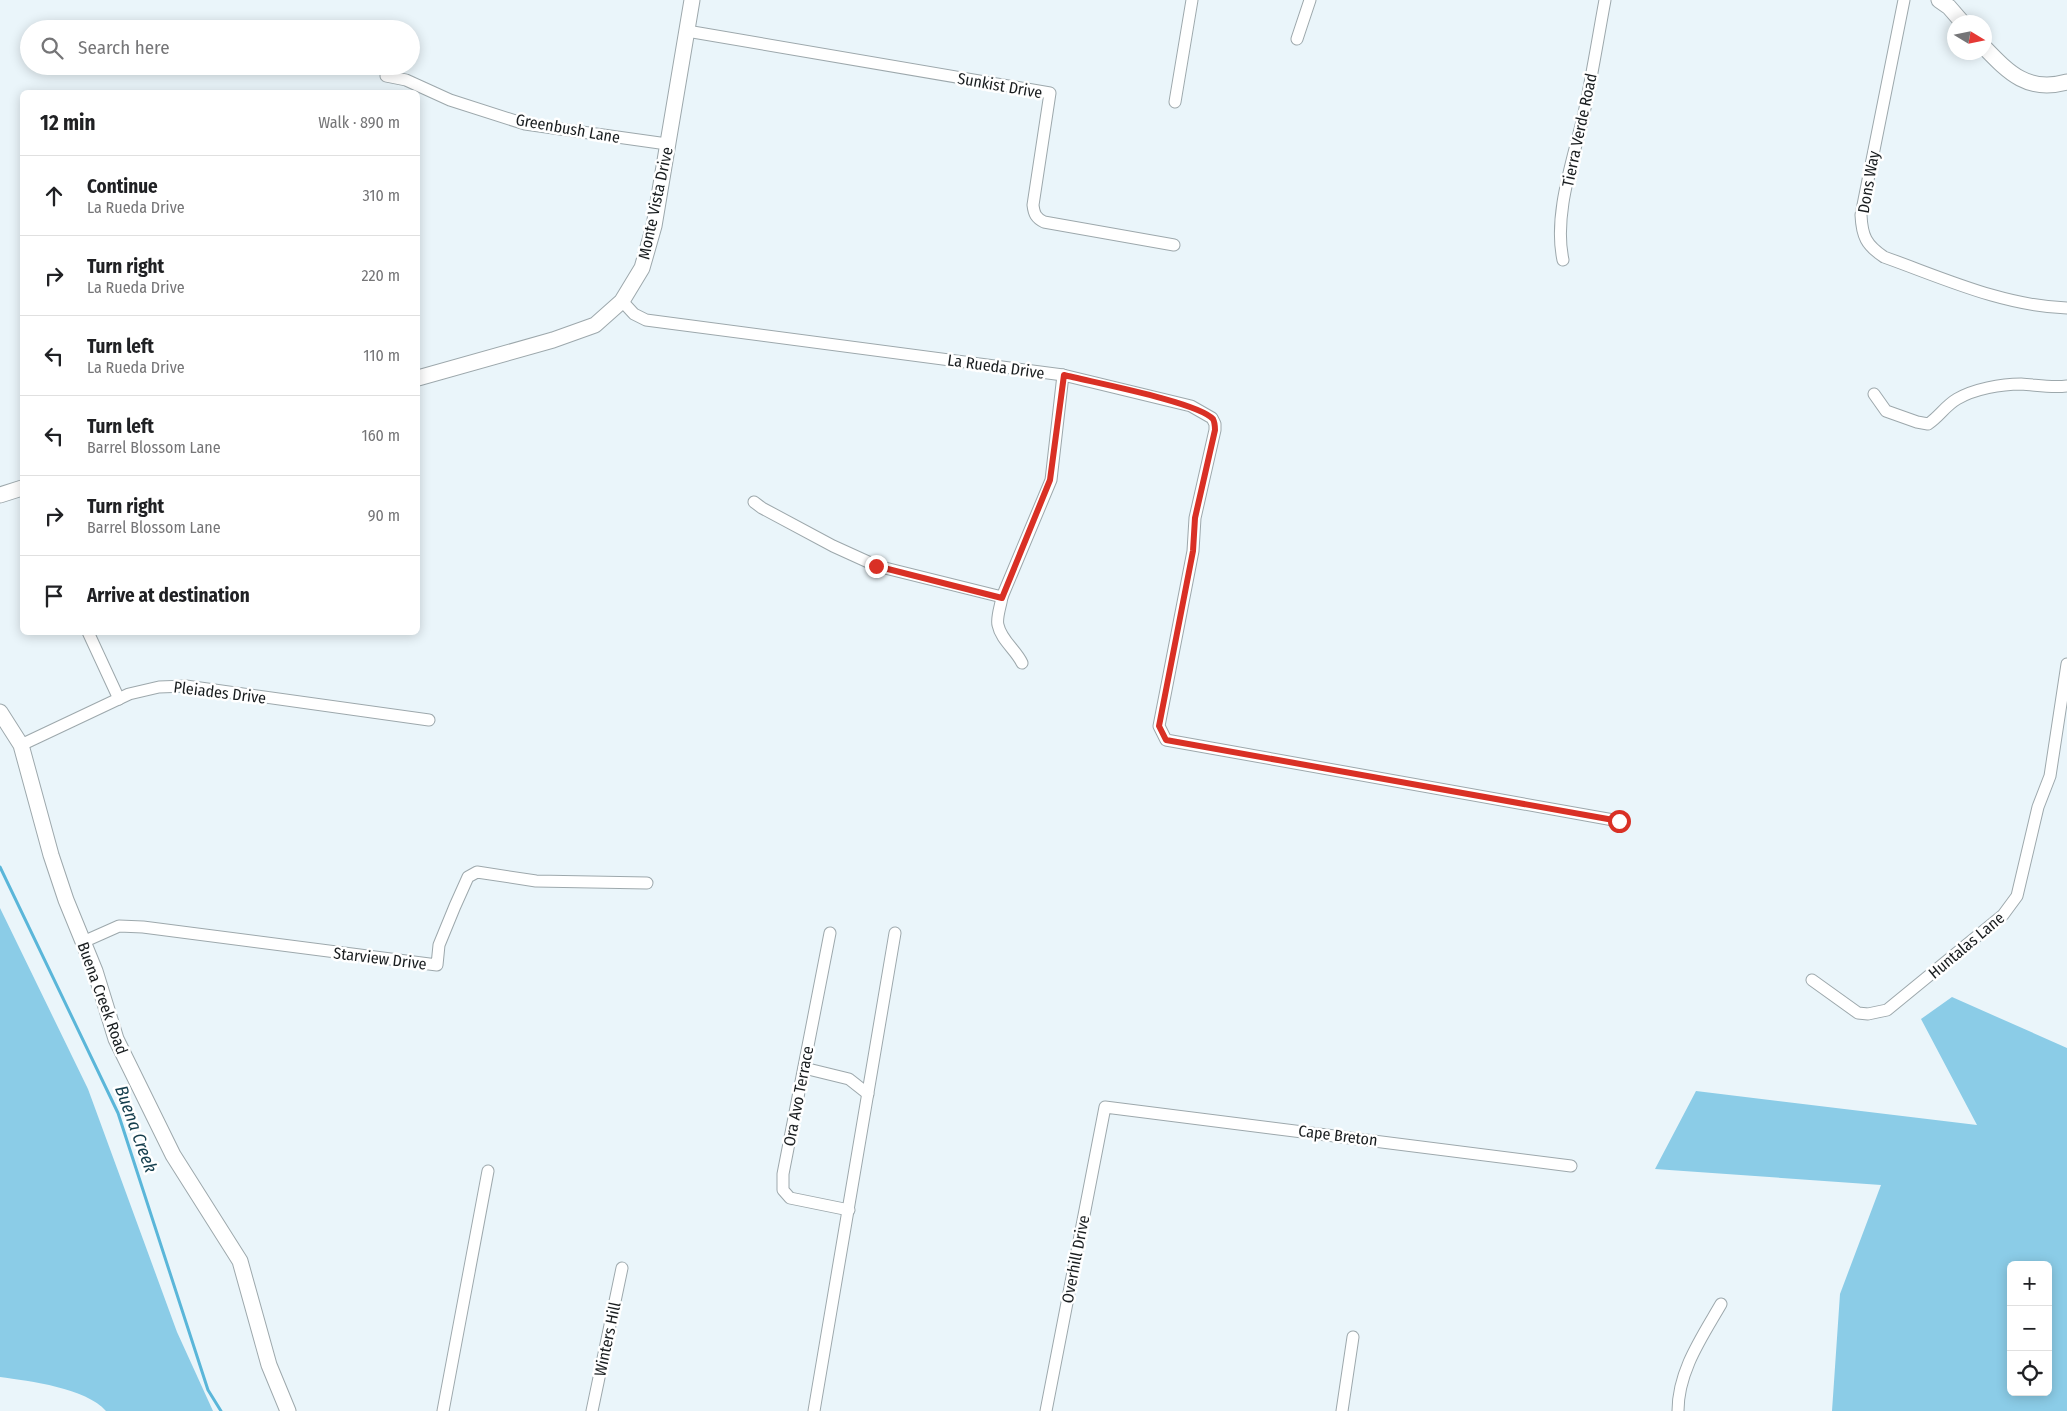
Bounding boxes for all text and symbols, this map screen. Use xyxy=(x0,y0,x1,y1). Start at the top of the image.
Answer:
north arrow xyxy=(1947,15,1992,60)
search box xyxy=(20,20,420,75)
icon: search xyxy=(38,34,66,62)
text: Search here xyxy=(78,36,170,59)
street label: Sunkist Drive xyxy=(956,69,1044,102)
street label: Tierra Verde Road xyxy=(1558,71,1601,189)
text: 12 min xyxy=(40,110,95,136)
street label: Greenbush Lane xyxy=(514,110,622,147)
text: Walk · 890 m xyxy=(318,113,400,132)
street label: Monte Vista Drive xyxy=(634,145,677,261)
street label: Dons Way xyxy=(1854,149,1883,215)
text: Continue xyxy=(87,175,158,198)
icon: ahead xyxy=(40,182,68,210)
text: 310 m xyxy=(363,186,400,205)
text: La Rueda Drive xyxy=(87,198,185,217)
text: Turn right xyxy=(87,255,164,278)
icon: right xyxy=(40,262,68,290)
text: 220 m xyxy=(361,266,400,285)
text: La Rueda Drive xyxy=(87,278,185,297)
text: Turn left xyxy=(87,335,154,358)
icon: left xyxy=(40,342,68,370)
text: 110 m xyxy=(363,346,400,365)
street label: La Rueda Drive xyxy=(946,350,1046,383)
text: La Rueda Drive xyxy=(87,358,185,377)
text: Turn left xyxy=(87,415,154,438)
icon: left xyxy=(40,422,68,450)
text: 160 m xyxy=(361,426,400,445)
text: Barrel Blossom Lane xyxy=(87,438,221,457)
text: Turn right xyxy=(87,495,164,518)
icon: right xyxy=(40,502,68,530)
text: 90 m xyxy=(368,506,400,525)
text: Barrel Blossom Lane xyxy=(87,518,221,537)
route end xyxy=(865,555,888,578)
icon: arrive xyxy=(40,582,68,610)
text: Arrive at destination xyxy=(87,584,250,607)
street label: Pleiades Drive xyxy=(173,677,267,708)
route start xyxy=(1608,810,1631,833)
street label: Huntalas Lane xyxy=(1925,908,2008,983)
street label: Buena Creek Road xyxy=(73,939,132,1057)
street label: Starview Drive xyxy=(332,943,428,974)
street label: Ora Avo Terrace xyxy=(779,1044,818,1148)
water label: Buena Creek xyxy=(110,1082,162,1176)
street label: Cape Breton xyxy=(1297,1121,1379,1150)
street label: Overhill Drive xyxy=(1058,1213,1093,1305)
map controls xyxy=(2007,1261,2052,1396)
button: + xyxy=(2007,1261,2052,1306)
street label: Winters Hill xyxy=(590,1300,625,1378)
button: − xyxy=(2007,1306,2052,1351)
button: locate xyxy=(2007,1351,2052,1396)

